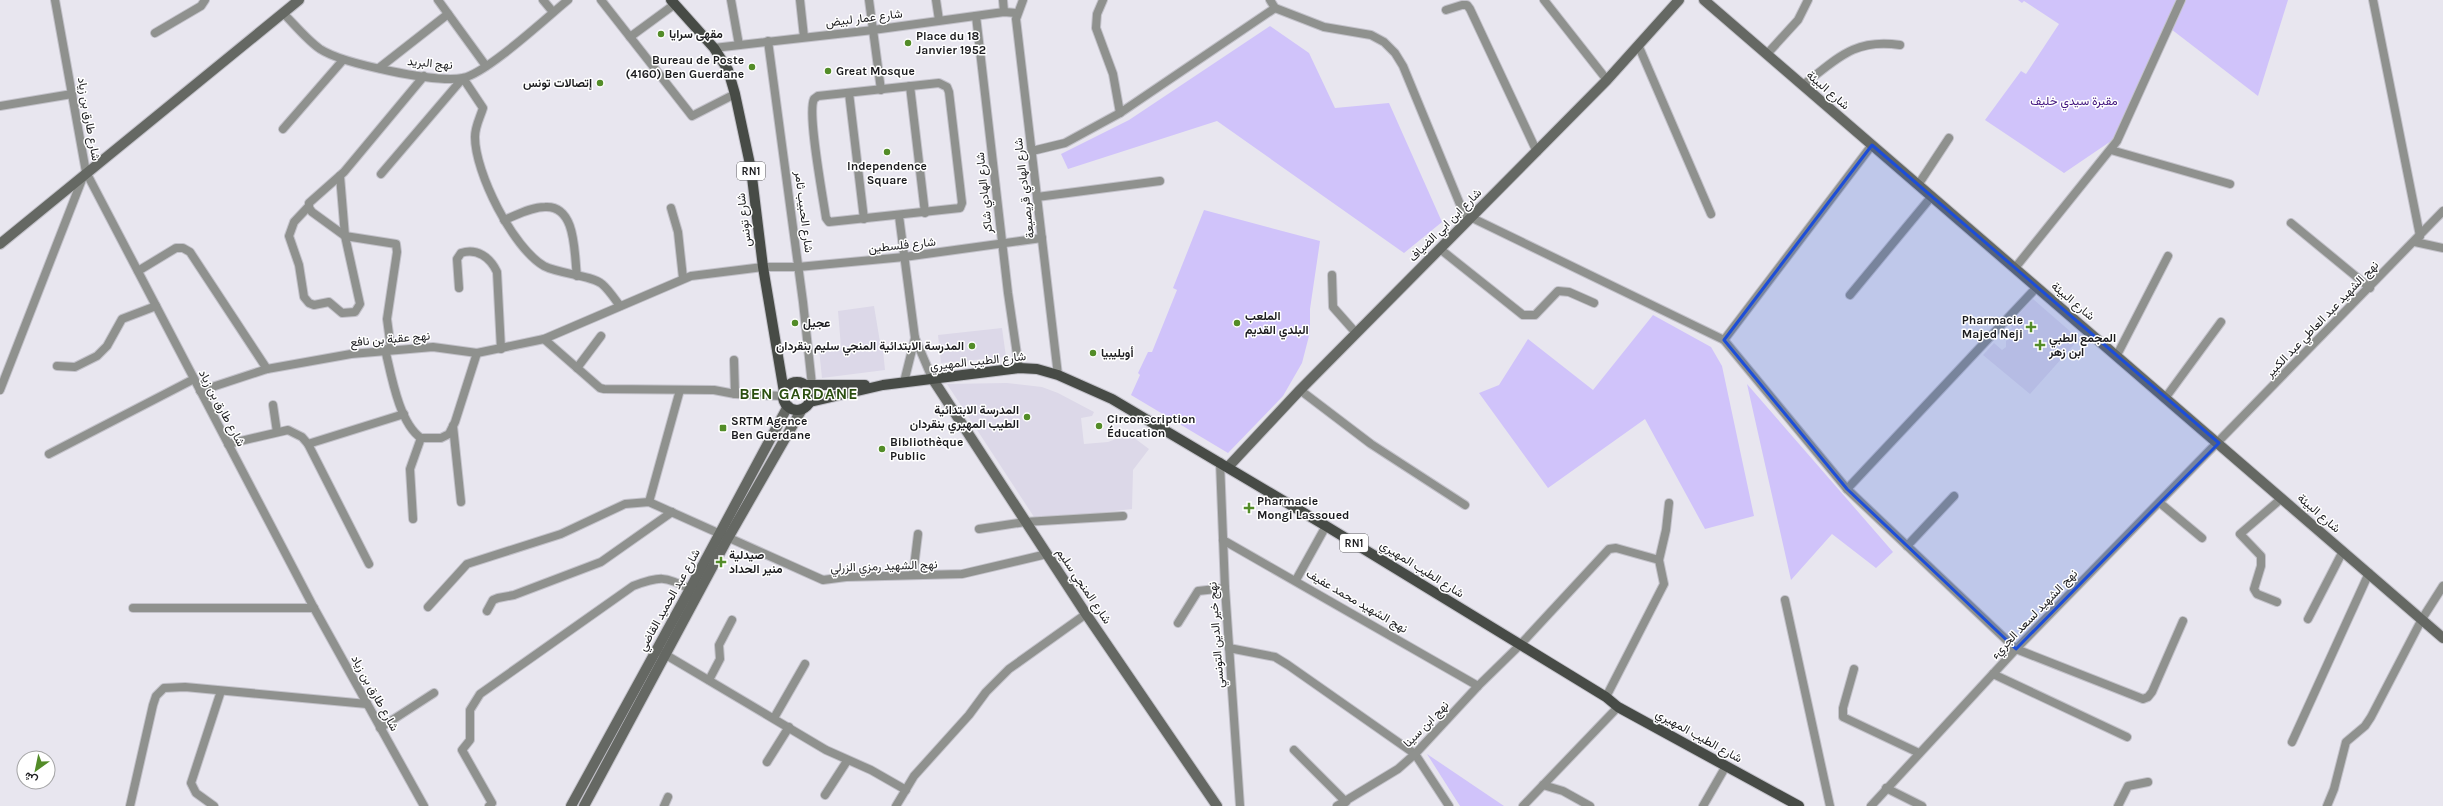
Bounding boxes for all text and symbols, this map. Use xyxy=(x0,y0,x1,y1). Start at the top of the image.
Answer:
street label: شارع عمار لبيض xyxy=(825,6,904,32)
place label: مقهى سرايا xyxy=(669,27,723,42)
marker: مقهى سرايا xyxy=(656,29,666,39)
place label: Place du 18 Janvier 1952 xyxy=(916,29,986,57)
marker: Place du 18 Janvier 1952 xyxy=(903,38,913,48)
place label: Bureau de Poste (4160) Ben Guerdane xyxy=(625,53,744,81)
street label: نهج البريد xyxy=(406,54,453,74)
marker: Bureau de Poste (4160) Ben Guerdane xyxy=(747,62,757,72)
place label: Great Mosque xyxy=(836,64,915,78)
marker: Great Mosque xyxy=(823,66,833,76)
street label: شارع البيئة xyxy=(1802,68,1852,114)
street label: شارع طارق بن زياد xyxy=(73,76,103,162)
place label: إتصالات تونس xyxy=(523,76,592,91)
marker: إتصالات تونس xyxy=(595,78,605,88)
park label: مقبرة سيدي خليف xyxy=(2030,94,2118,111)
street label: شارع الهادي قريصيعة xyxy=(1011,137,1040,239)
marker: Independence Square xyxy=(882,147,892,157)
street label: شارع الهادي شاكر xyxy=(973,151,998,235)
place label: Independence Square xyxy=(847,159,927,187)
road number: RN1 xyxy=(737,162,765,180)
street label: شارع الحبيب ثامر xyxy=(790,169,816,254)
street label: شارع ابن ابي الضياف xyxy=(1406,186,1486,266)
street label: شارع تونس xyxy=(734,192,756,248)
street label: شارع فلسطين xyxy=(867,234,937,258)
street label: نهج الشهيد عبد العاطي عبد الكبير xyxy=(2262,258,2384,383)
street label: شارع البيئة xyxy=(2047,279,2098,325)
place label: الملعب البلدي القديم xyxy=(1245,309,1309,340)
place label: Pharmacie Majed Neji xyxy=(1962,313,2023,341)
place label: عجيل xyxy=(803,316,830,330)
marker: عجيل xyxy=(790,318,800,328)
marker: الملعب البلدي القديم xyxy=(1232,318,1242,328)
marker: Pharmacie Majed Neji xyxy=(2026,322,2036,332)
street label: نهج عقبة بن نافع xyxy=(349,329,431,351)
place label: المجمع الطبي ابن زهر xyxy=(2048,331,2116,360)
place label: المدرسة الابتدائية المنجي سليم بنقردان xyxy=(776,339,964,356)
marker: المجمع الطبي ابن زهر xyxy=(2034,339,2046,351)
marker: المدرسة الابتدائية المنجي سليم بنقردان xyxy=(967,341,977,351)
place label: أويليبيا xyxy=(1101,346,1134,361)
marker: أويليبيا xyxy=(1088,348,1098,358)
street label: شارع الطيب المهيري xyxy=(929,349,1027,376)
street label: شارع طارق بن زياد xyxy=(194,367,248,450)
district label: BEN GARDANE xyxy=(739,384,859,403)
place label: المدرسة الابتدائية الطيب المهيري بنقردان xyxy=(910,403,1019,434)
marker: المدرسة الابتدائية الطيب المهيري بنقردان xyxy=(1022,412,1032,422)
place label: Circonscription Éducation xyxy=(1107,412,1195,440)
place label: SRTM Agence Ben Guerdane xyxy=(731,414,811,442)
marker: Circonscription Éducation xyxy=(1094,421,1104,431)
marker: SRTM Agence Ben Guerdane xyxy=(718,423,728,433)
place label: Bibliothèque Public xyxy=(890,435,963,463)
marker: Bibliothèque Public xyxy=(877,444,887,454)
street label: شارع البيئة xyxy=(2293,491,2343,537)
place label: Pharmacie Mongi Lassoued xyxy=(1257,494,1349,522)
marker: Pharmacie Mongi Lassoued xyxy=(1244,503,1254,513)
road number: RN1 xyxy=(1340,534,1368,552)
street label: شارع الطيب المهيري xyxy=(1376,537,1467,603)
street label: شارع عبد الحميد القاضي xyxy=(635,546,706,655)
street label: شارع المنجي سليم xyxy=(1051,546,1114,628)
place label: صيدلية منير الحداد xyxy=(729,548,783,577)
marker: صيدلية منير الحداد xyxy=(716,557,726,567)
street label: نهج الشهيد رمزي الزرلي xyxy=(830,557,938,578)
street label: نهج الشهيد محمد عفيف xyxy=(1303,566,1410,638)
street label: نهج الشهيد لسعد الجريء xyxy=(1988,567,2082,664)
street label: نهج خير الدين التونسي xyxy=(1205,581,1230,689)
street label: شارع طارق بن زياد xyxy=(347,653,402,734)
street label: نهج ابن سينا xyxy=(1400,698,1453,752)
street label: شارع الطيب المهيري xyxy=(1652,706,1745,768)
north arrow xyxy=(16,750,56,790)
text: ش xyxy=(22,769,40,787)

